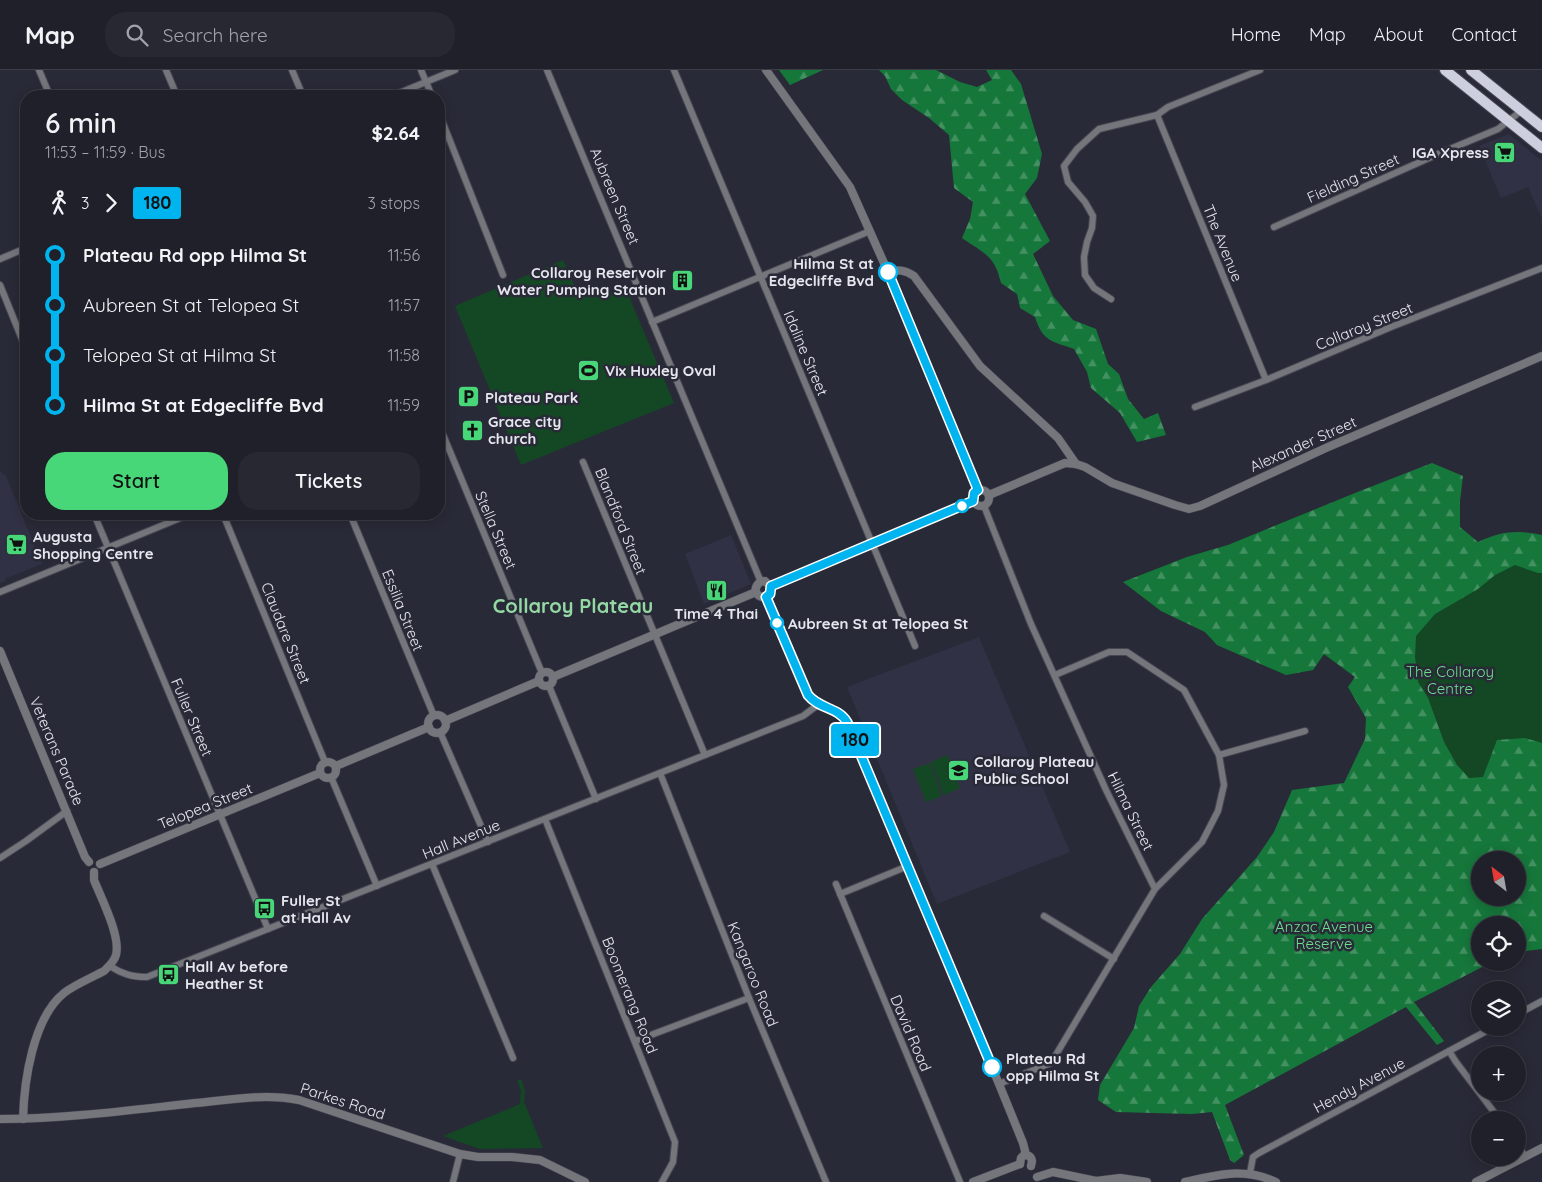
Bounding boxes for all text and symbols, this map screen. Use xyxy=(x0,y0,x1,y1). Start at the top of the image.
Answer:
search box xyxy=(105,12,455,57)
text: Map xyxy=(25,20,75,50)
icon: search xyxy=(123,21,151,49)
text: Search here xyxy=(163,23,268,47)
text: Home xyxy=(1231,23,1281,46)
text: Map xyxy=(1309,23,1346,46)
text: About xyxy=(1374,23,1424,46)
text: Contact xyxy=(1452,23,1517,46)
text: 6 min xyxy=(45,105,117,140)
text: $2.64 xyxy=(371,121,420,145)
supermarket icon: IGA Xpress xyxy=(1493,140,1517,164)
text: 11:53 – 11:59 · Bus xyxy=(45,142,165,162)
place label: IGA Xpress xyxy=(1412,143,1489,162)
street label: Aubreen Street xyxy=(586,145,644,247)
street label: Fielding Street xyxy=(1304,149,1402,207)
icon: walk xyxy=(45,189,73,217)
icon: forward xyxy=(97,189,125,217)
text: 180 xyxy=(143,191,171,214)
text: 3 xyxy=(81,193,89,213)
text: 3 stops xyxy=(368,193,420,213)
street label: The Avenue xyxy=(1199,202,1247,284)
text: Plateau Rd opp Hilma St xyxy=(83,243,307,267)
text: 11:56 xyxy=(388,245,420,265)
place label: Hilma St at Edgecliffe Bvd xyxy=(769,254,874,290)
marker: Hilma St at Edgecliffe Bvd xyxy=(878,262,898,282)
place label: Collaroy Reservoir Water Pumping Station xyxy=(497,263,666,299)
building icon: Collaroy Reservoir Water Pumping Station xyxy=(670,269,694,293)
text: Aubreen St at Telopea St xyxy=(83,293,299,317)
text: 11:57 xyxy=(388,295,420,315)
street label: Collaroy Street xyxy=(1313,298,1415,354)
street label: Idaline Street xyxy=(780,307,832,399)
text: Telopea St at Hilma St xyxy=(83,343,276,367)
text: 11:58 xyxy=(388,345,420,365)
sports icon: Vix Huxley Oval xyxy=(577,358,601,382)
place label: Vix Huxley Oval xyxy=(605,361,716,380)
parking icon: Plateau Park xyxy=(457,385,481,409)
place label: Plateau Park xyxy=(485,388,578,407)
text: Hilma St at Edgecliffe Bvd xyxy=(83,393,324,417)
text: 11:59 xyxy=(388,395,420,415)
place label: Grace city church xyxy=(488,412,561,448)
street label: Alexander Street xyxy=(1247,412,1359,476)
church icon: Grace city church xyxy=(460,418,484,442)
button: Start xyxy=(45,452,228,510)
button: Tickets xyxy=(238,452,420,510)
street label: Blandford Street xyxy=(591,465,651,577)
street label: Stella Street xyxy=(471,488,521,572)
unlabelled marker xyxy=(955,499,969,513)
place label: Augusta Shopping Centre xyxy=(33,527,154,563)
supermarket icon: Augusta Shopping Centre xyxy=(5,533,29,557)
street label: Essilia Street xyxy=(378,566,428,654)
restaurant icon: Time 4 Thai xyxy=(704,578,728,602)
street label: Claudare Street xyxy=(257,579,315,687)
district label: Collaroy Plateau xyxy=(493,593,653,618)
place label: Time 4 Thai xyxy=(674,604,758,623)
place label: Aubreen St at Telopea St xyxy=(788,614,968,633)
marker: Aubreen St at Telopea St xyxy=(770,616,784,630)
park label: The Collaroy Centre xyxy=(1406,662,1494,698)
street label: Fuller Street xyxy=(167,675,217,759)
street label: Veterans Parade xyxy=(26,694,88,808)
line badge: 180 xyxy=(826,724,884,756)
text: 180 xyxy=(841,728,869,751)
place label: Collaroy Plateau Public School xyxy=(974,752,1094,788)
school or university icon: Collaroy Plateau Public School xyxy=(946,758,970,782)
street label: Hilma Street xyxy=(1104,768,1158,854)
street label: Telopea Street xyxy=(155,778,255,834)
street label: Hall Avenue xyxy=(419,815,503,863)
north arrow xyxy=(1471,851,1526,906)
map controls xyxy=(1471,851,1526,1166)
place label: Fuller St at Hall Av xyxy=(281,891,351,927)
bus stop icon: Fuller St at Hall Av xyxy=(253,897,277,921)
button: locate xyxy=(1471,916,1526,971)
park label: Anzac Avenue Reserve xyxy=(1275,917,1373,953)
street label: Kangaroo Road xyxy=(723,919,783,1029)
street label: Boomerang Road xyxy=(598,934,662,1056)
place label: Hall Av before Heather St xyxy=(185,957,288,993)
bus stop icon: Hall Av before Heather St xyxy=(157,963,181,987)
button: layers xyxy=(1471,981,1526,1036)
street label: David Road xyxy=(886,992,936,1074)
button: + xyxy=(1471,1046,1526,1101)
place label: Plateau Rd opp Hilma St xyxy=(1006,1049,1099,1085)
street label: Hendy Avenue xyxy=(1310,1053,1408,1117)
marker: Plateau Rd opp Hilma St xyxy=(982,1057,1002,1077)
street label: Parkes Road xyxy=(298,1078,388,1124)
button: − xyxy=(1471,1111,1526,1166)

